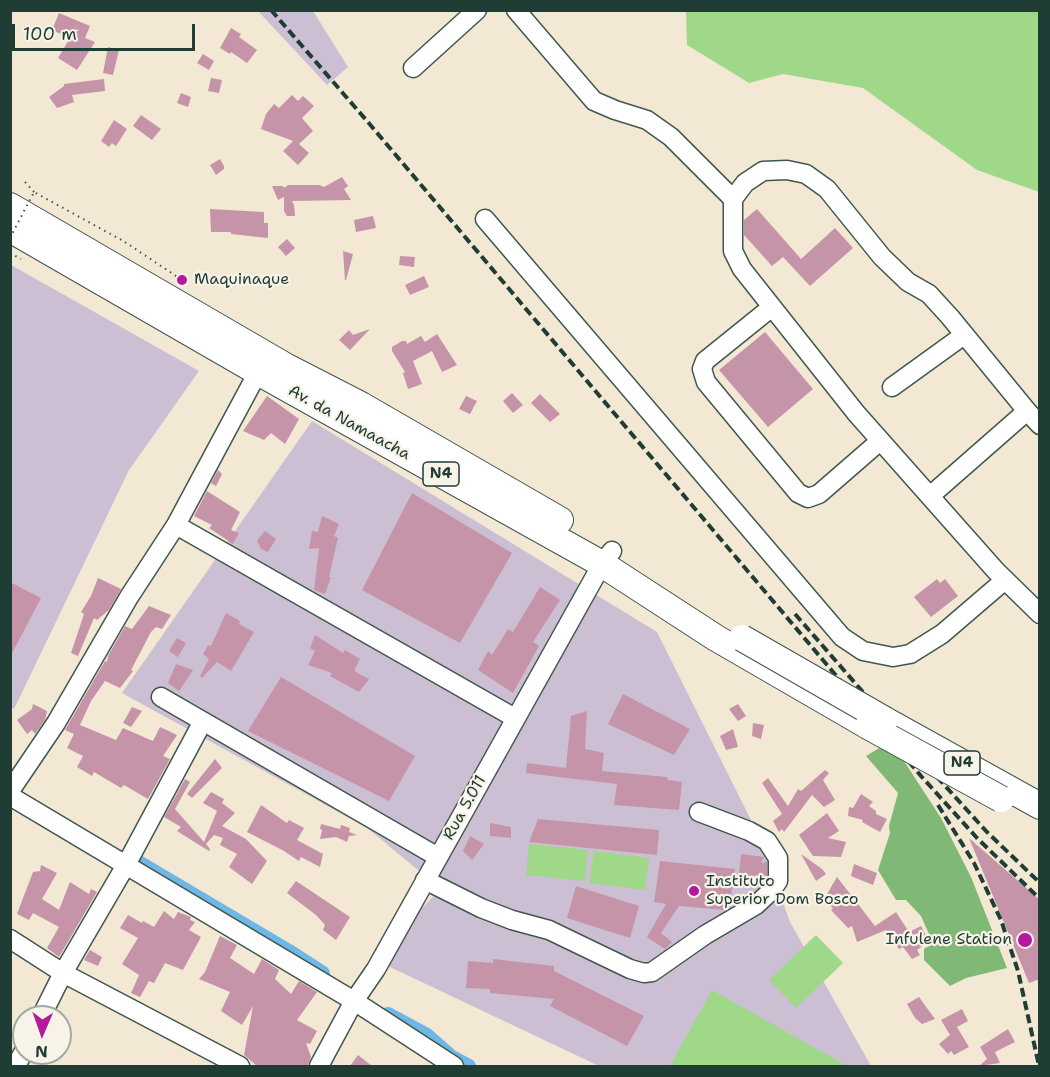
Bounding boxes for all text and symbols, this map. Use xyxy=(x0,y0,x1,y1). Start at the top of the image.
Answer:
scale bar xyxy=(15,12,198,50)
text: 100 m xyxy=(23,22,77,46)
place label: Maquinaque xyxy=(194,270,289,290)
marker: Maquinaque xyxy=(175,273,189,287)
street label: Av. da Namaacha xyxy=(285,381,413,465)
road number: N4 xyxy=(423,462,459,486)
road number: N4 xyxy=(944,751,980,775)
street label: Rua 5.011 xyxy=(439,772,491,844)
place label: Instituto Superior Dom Bosco xyxy=(706,872,859,910)
marker: Instituto Superior Dom Bosco xyxy=(687,884,701,898)
place label: Infulene Station xyxy=(886,930,1012,950)
marker: Infulene Station xyxy=(1016,931,1034,949)
north arrow xyxy=(12,1005,72,1065)
text: N xyxy=(35,1041,48,1062)

